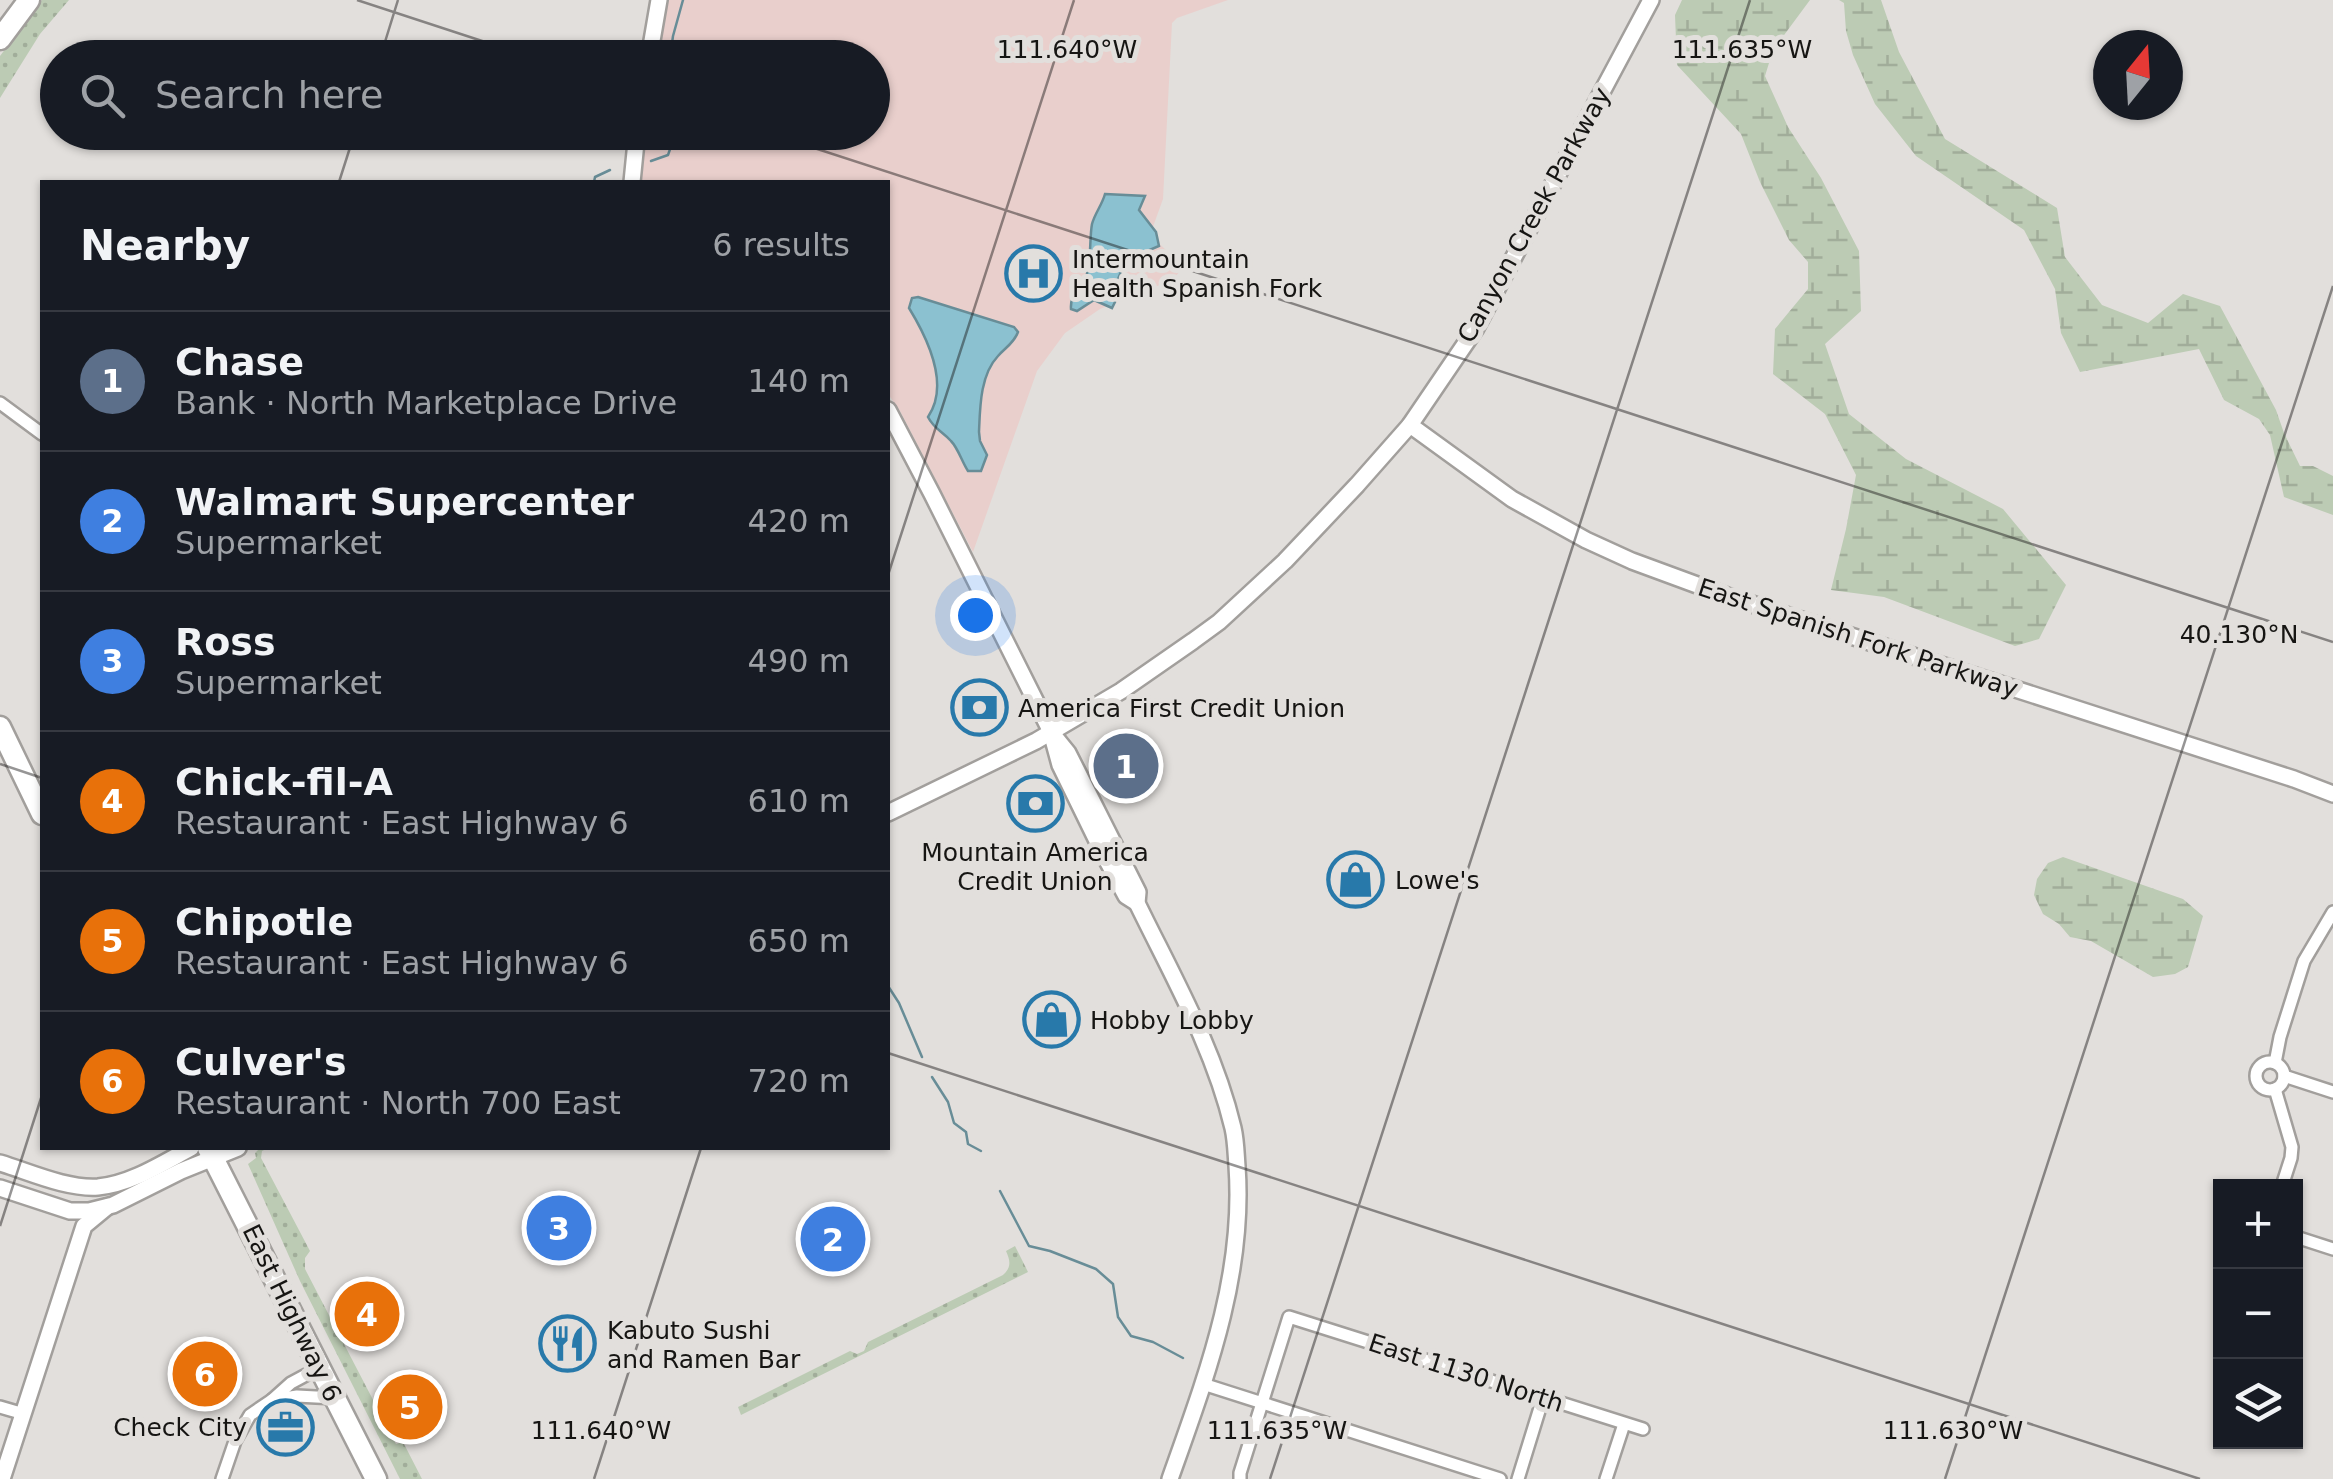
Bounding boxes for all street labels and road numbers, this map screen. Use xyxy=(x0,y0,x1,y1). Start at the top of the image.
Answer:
street label: Canyon Creek Parkway xyxy=(1452,82,1616,348)
street label: East Spanish Fork Parkway xyxy=(1694,573,2022,704)
street label: East Highway 6 xyxy=(236,1220,348,1406)
street label: East 1130 North xyxy=(1365,1328,1567,1418)

